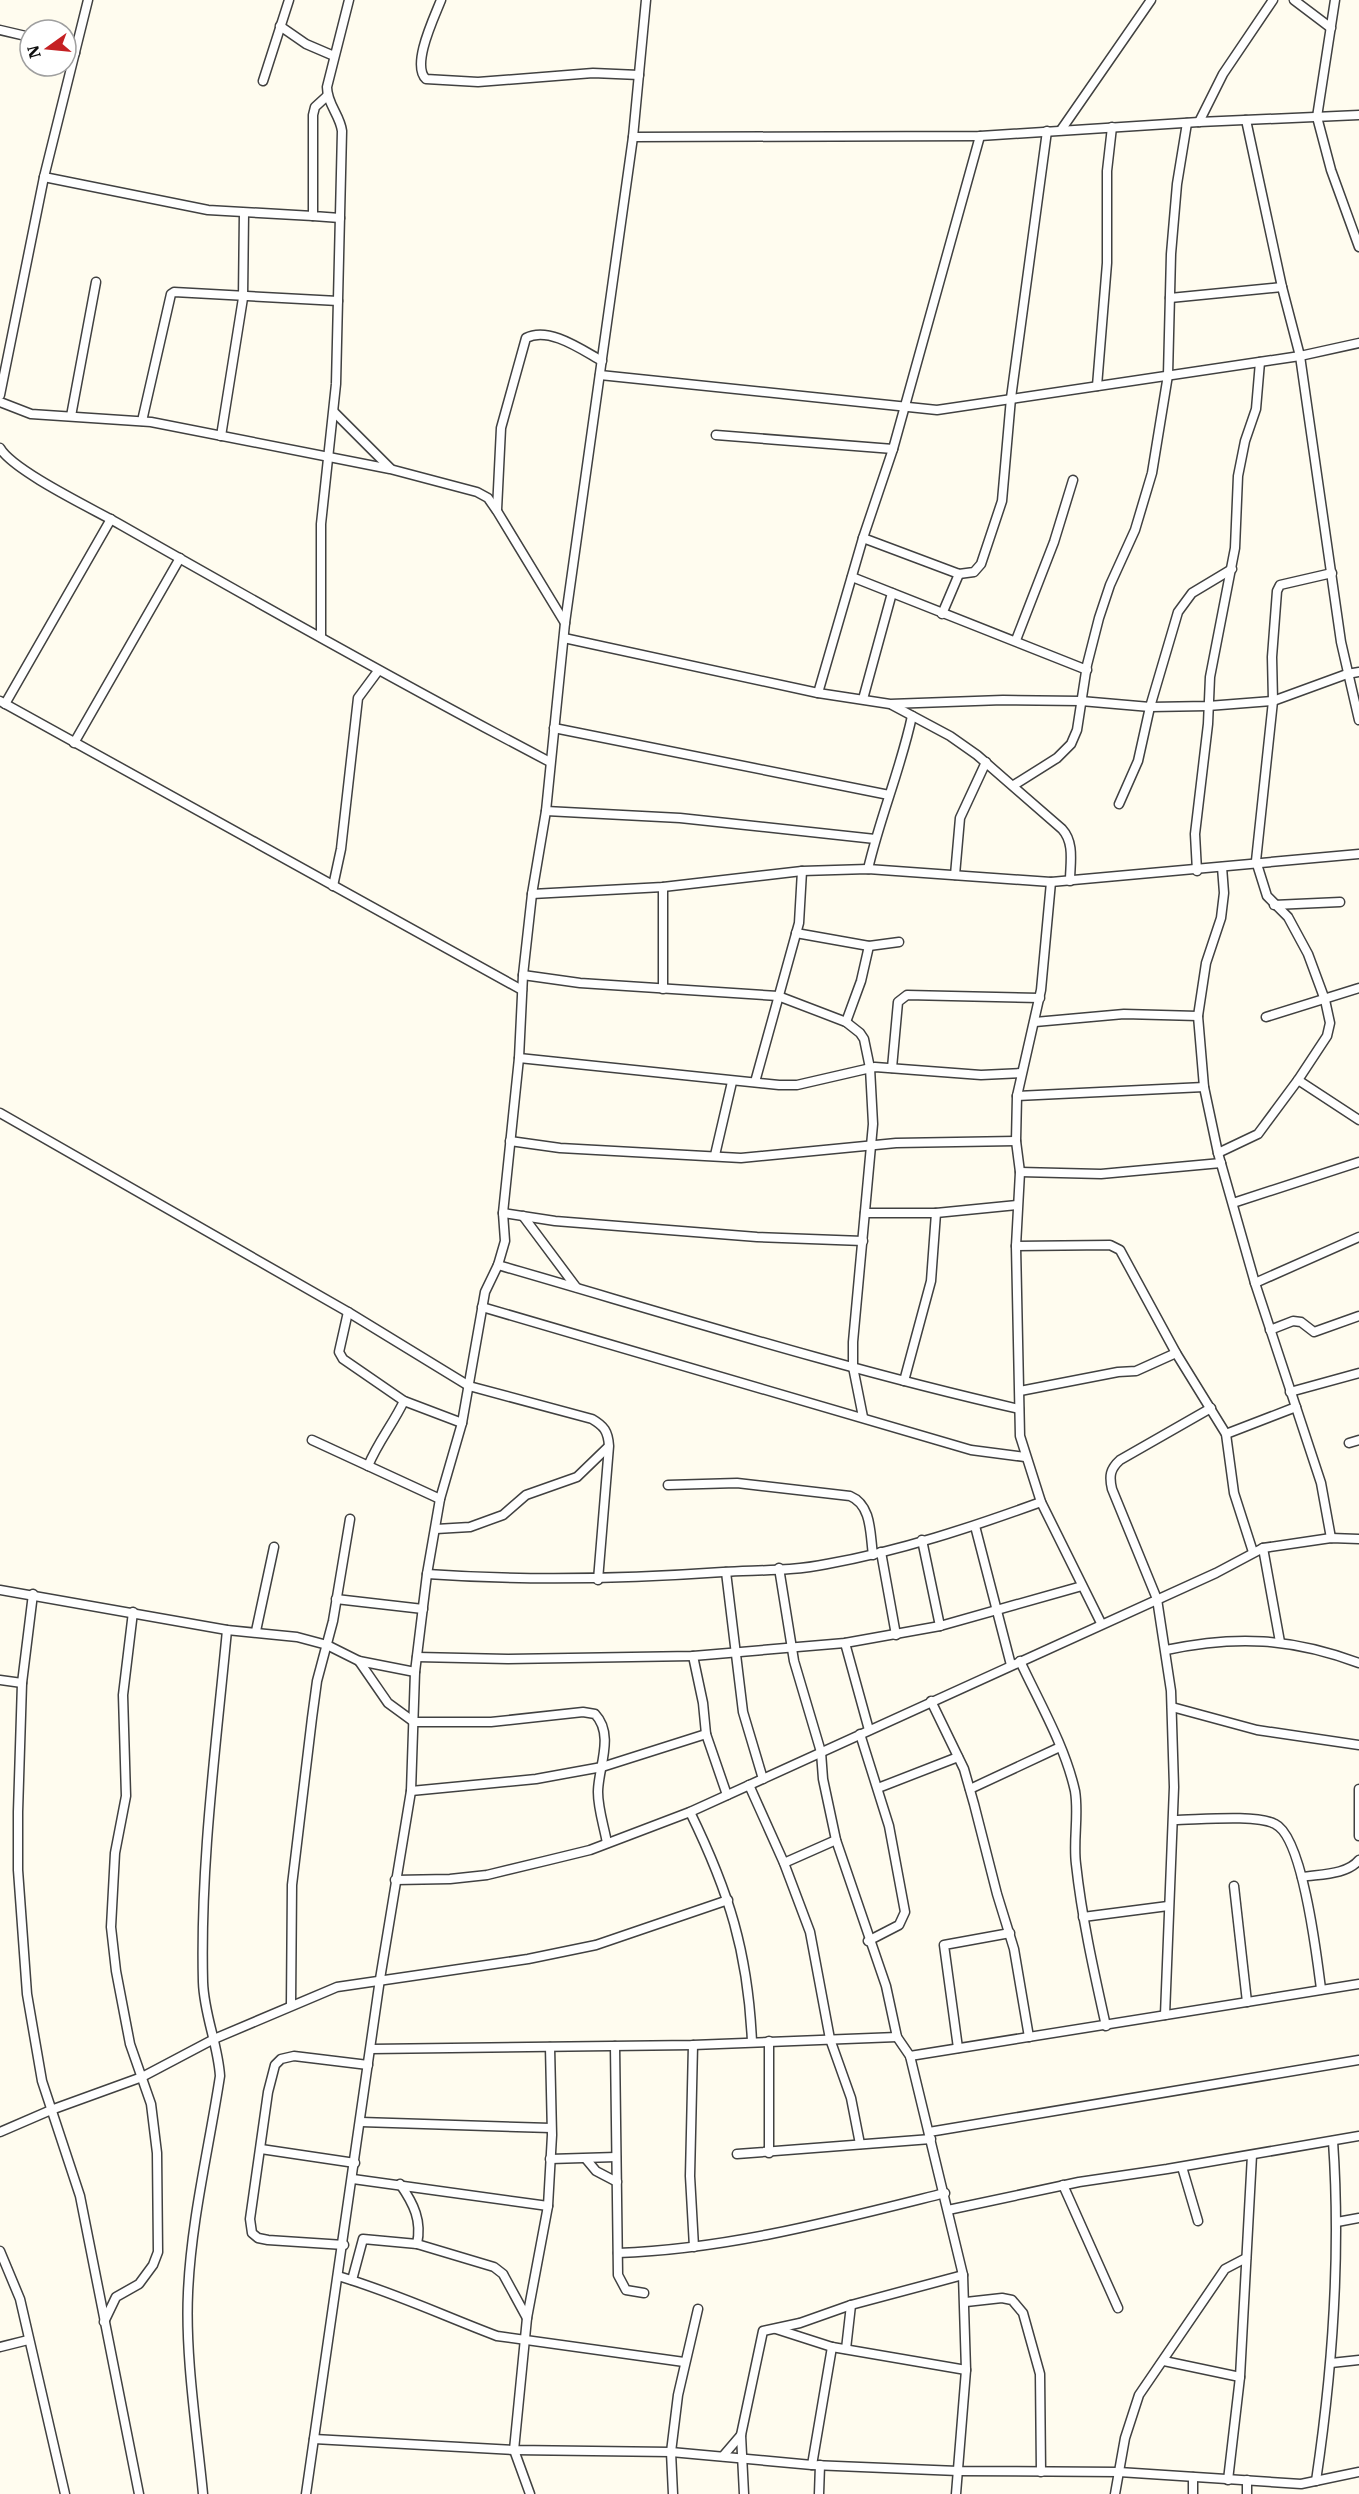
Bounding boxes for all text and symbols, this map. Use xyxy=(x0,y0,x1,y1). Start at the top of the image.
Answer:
north arrow xyxy=(18,18,78,78)
text: N xyxy=(22,43,45,61)

